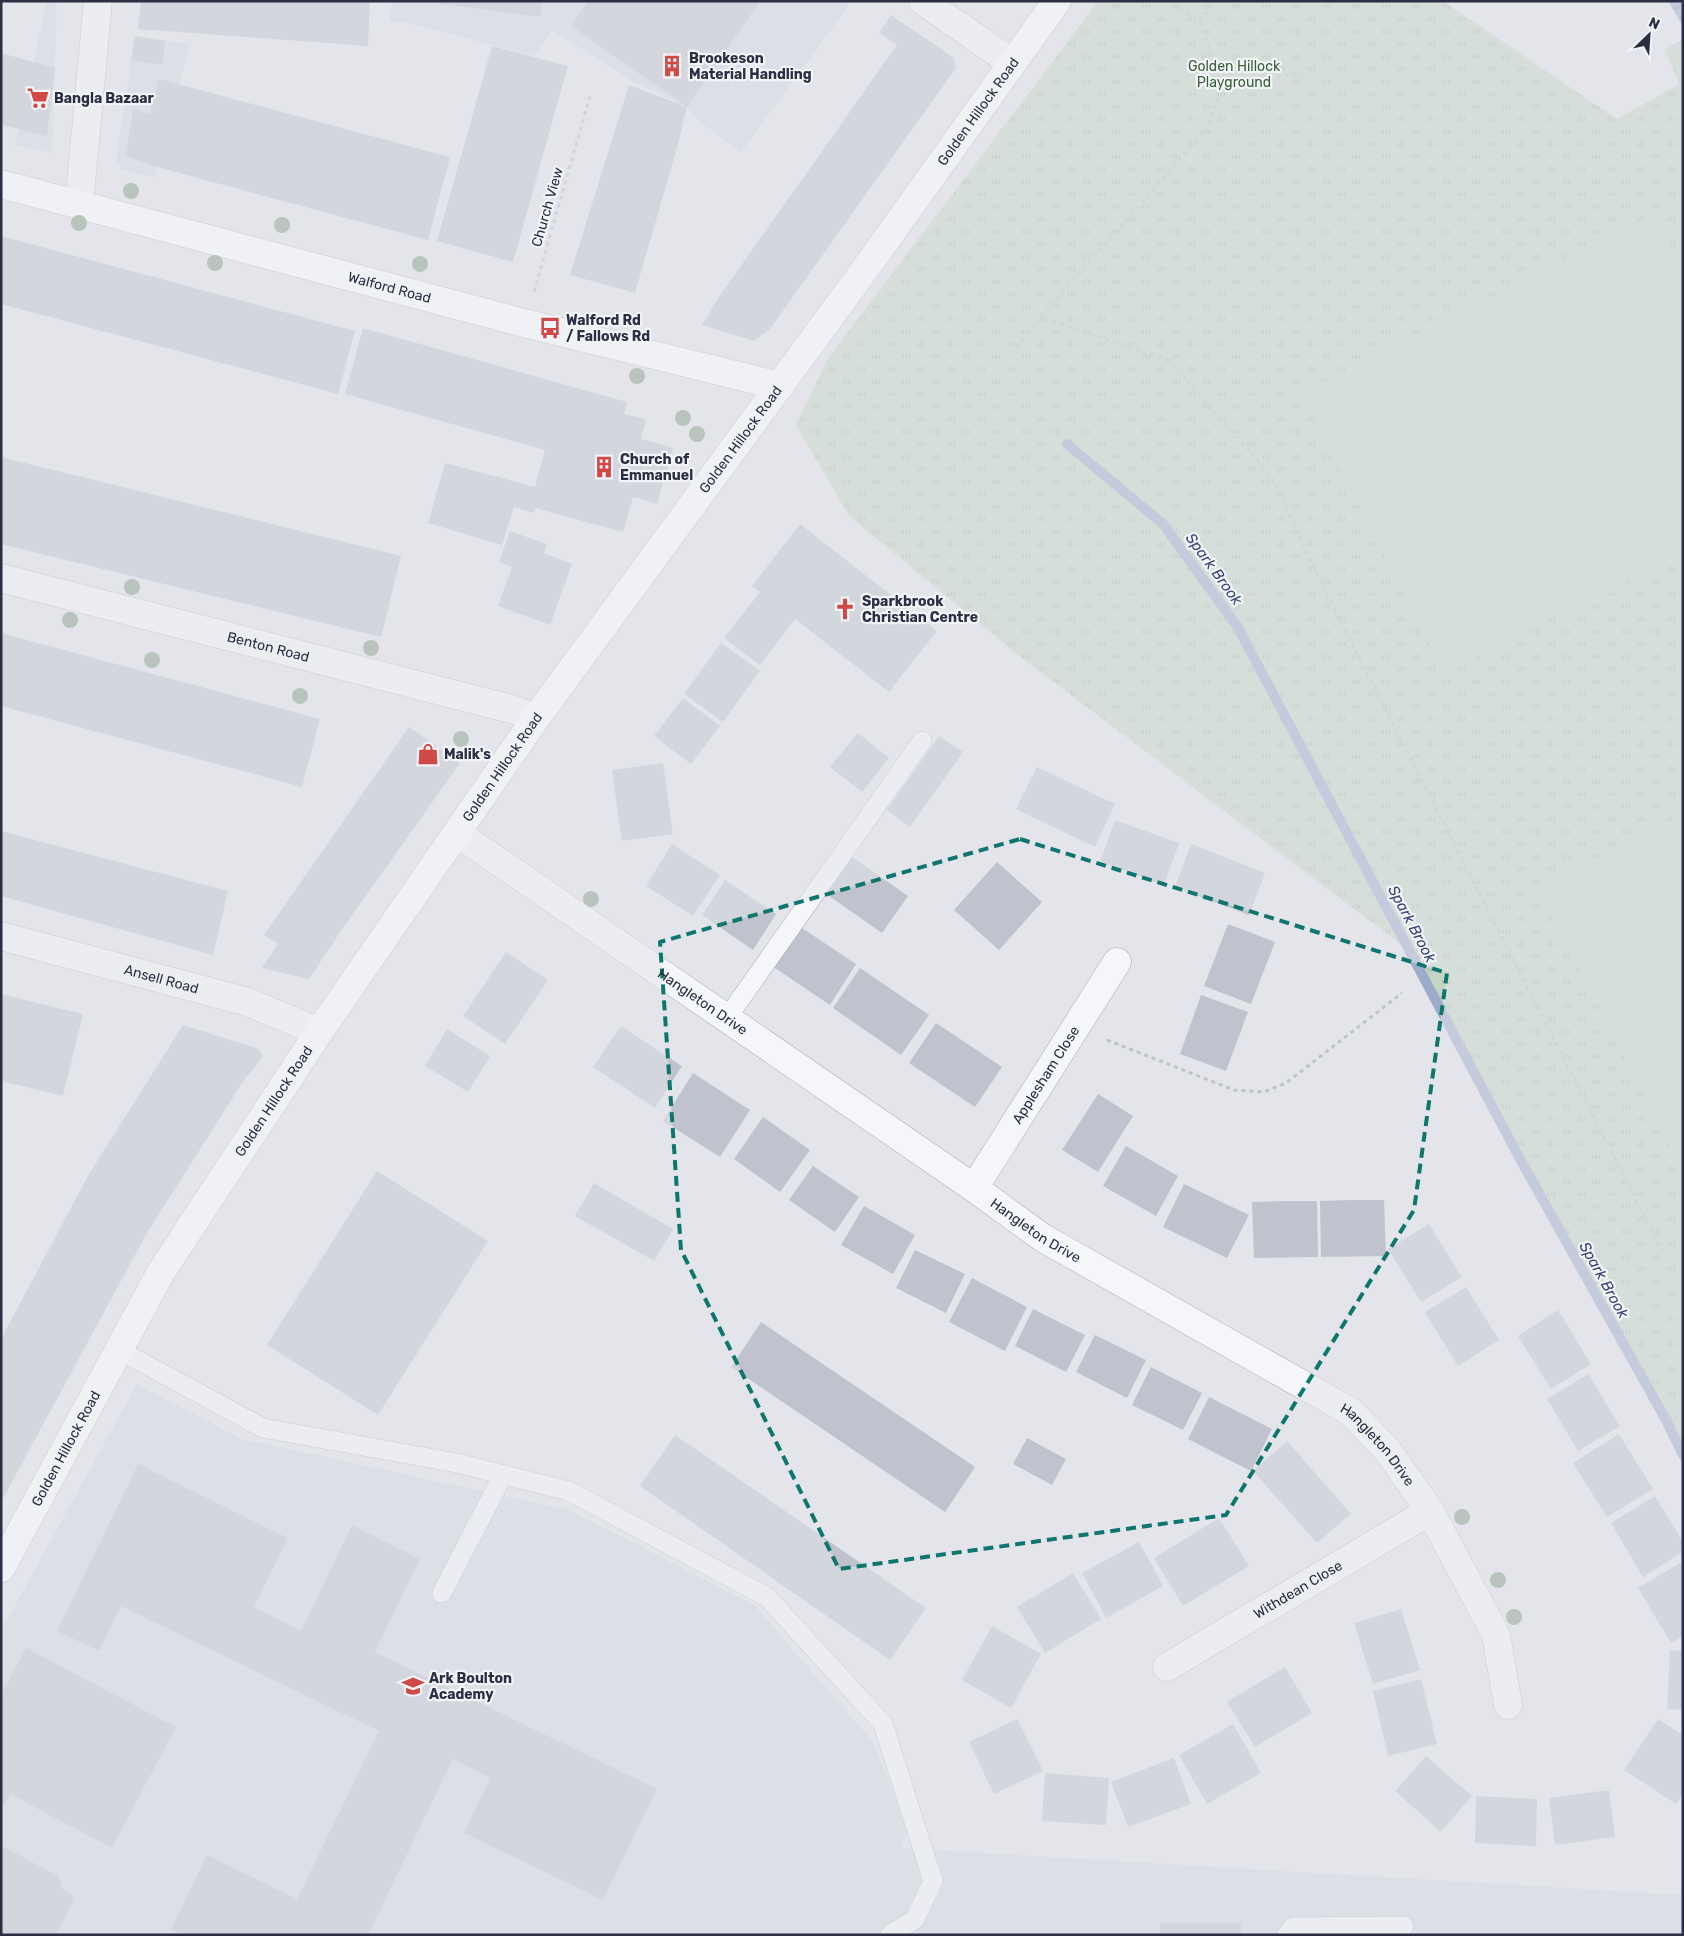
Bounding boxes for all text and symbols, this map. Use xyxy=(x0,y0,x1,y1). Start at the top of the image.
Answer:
north arrow xyxy=(1624,10,1674,60)
text: N xyxy=(1646,14,1662,34)
place label: Brookeson Material Handling xyxy=(689,50,812,83)
building icon: Brookeson Material Handling xyxy=(659,53,685,79)
street label: Golden Hillock Road xyxy=(934,54,1023,169)
park label: Golden Hillock Playground xyxy=(1188,58,1281,91)
supermarket icon: Bangla Bazaar xyxy=(25,85,51,111)
place label: Bangla Bazaar xyxy=(54,90,155,107)
street label: Church View xyxy=(528,165,567,249)
street label: Walford Road xyxy=(346,269,433,307)
place label: Walford Rd / Fallows Rd xyxy=(566,312,650,345)
bus stop icon: Walford Rd / Fallows Rd xyxy=(537,315,563,341)
street label: Golden Hillock Road xyxy=(696,383,786,497)
place label: Church of Emmanuel xyxy=(620,451,693,484)
building icon: Church of Emmanuel xyxy=(591,454,617,480)
water label: Spark Brook xyxy=(1182,529,1246,609)
place label: Sparkbrook Christian Centre xyxy=(862,593,978,626)
church icon: Sparkbrook Christian Centre xyxy=(832,596,858,622)
street label: Benton Road xyxy=(225,628,311,666)
street label: Golden Hillock Road xyxy=(459,709,546,825)
shop icon: Malik's xyxy=(415,741,441,767)
place label: Malik's xyxy=(444,746,491,763)
water label: Spark Brook xyxy=(1384,882,1440,966)
street label: Ansell Road xyxy=(122,961,200,997)
street label: Hangleton Drive xyxy=(654,965,751,1039)
street label: Applesham Close xyxy=(1009,1023,1083,1127)
street label: Golden Hillock Road xyxy=(231,1043,316,1160)
street label: Hangleton Drive xyxy=(987,1195,1084,1267)
water label: Spark Brook xyxy=(1576,1239,1633,1322)
street label: Golden Hillock Road xyxy=(28,1388,104,1509)
street label: Hangleton Drive xyxy=(1337,1400,1418,1490)
street label: Withdean Close xyxy=(1251,1557,1346,1623)
place label: Ark Boulton Academy xyxy=(429,1670,512,1703)
school or university icon: Ark Boulton Academy xyxy=(400,1673,426,1699)

